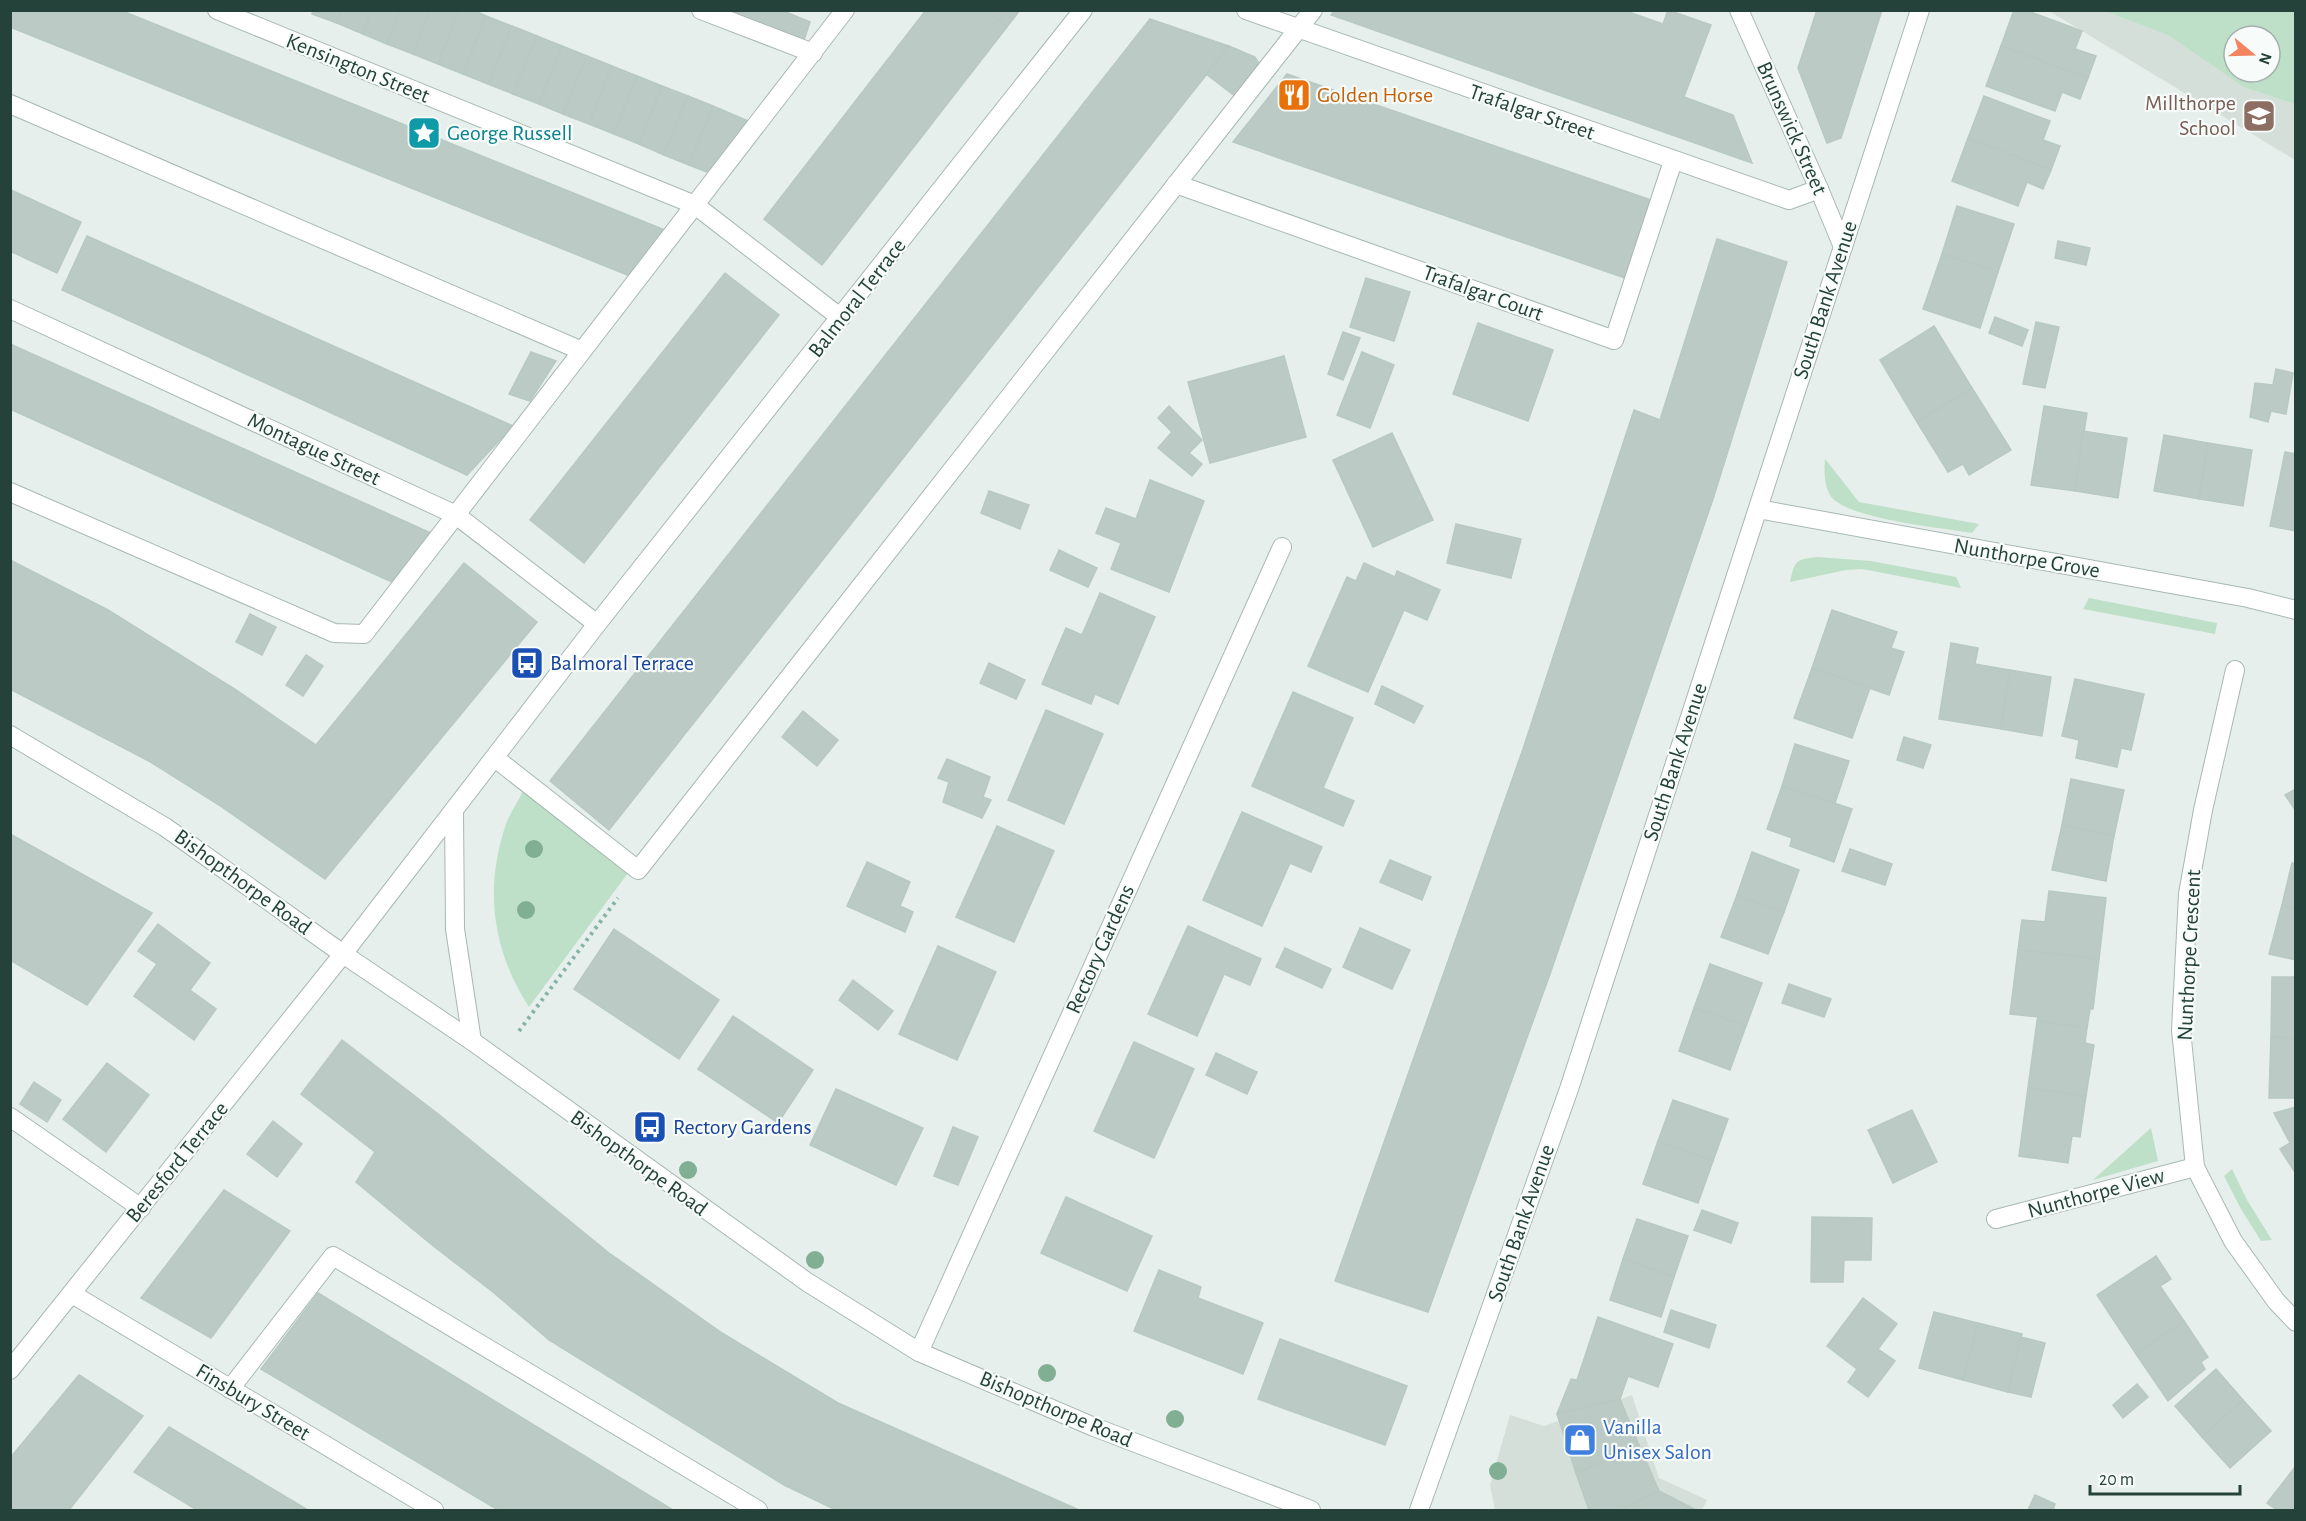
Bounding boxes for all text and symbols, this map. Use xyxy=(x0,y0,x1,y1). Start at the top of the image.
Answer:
north arrow xyxy=(2222,24,2282,84)
street label: Kensington Street xyxy=(283,29,433,107)
text: N xyxy=(2256,51,2275,66)
street label: Brunswick Street xyxy=(1753,58,1831,198)
restaurant icon: Golden Horse xyxy=(1276,77,1312,113)
street label: Trafalgar Street xyxy=(1466,80,1598,144)
place label: Golden Horse xyxy=(1317,84,1433,106)
place label: Millthorpe School xyxy=(2145,92,2236,139)
school or university icon: Millthorpe School xyxy=(2241,98,2277,134)
place icon: George Russell xyxy=(406,115,442,151)
place label: George Russell xyxy=(447,122,572,144)
street label: South Bank Avenue xyxy=(1789,218,1861,382)
street label: Balmoral Terrace xyxy=(804,235,910,361)
street label: Trafalgar Court xyxy=(1420,261,1546,325)
street label: Montague Street xyxy=(244,409,384,489)
street label: Nunthorpe Grove xyxy=(1952,534,2102,582)
bus stop icon: Balmoral Terrace xyxy=(509,645,545,681)
place label: Balmoral Terrace xyxy=(550,652,694,674)
street label: South Bank Avenue xyxy=(1639,680,1711,844)
street label: Bishopthorpe Road xyxy=(170,825,316,939)
street label: Nunthorpe Crescent xyxy=(2174,869,2204,1041)
street label: Rectory Gardens xyxy=(1062,881,1138,1017)
street label: Beresford Terrace xyxy=(122,1097,232,1227)
street label: Bishopthorpe Road xyxy=(566,1106,712,1220)
bus stop icon: Rectory Gardens xyxy=(632,1109,668,1145)
place label: Rectory Gardens xyxy=(673,1116,812,1138)
street label: South Bank Avenue xyxy=(1484,1141,1558,1305)
street label: Nunthorpe View xyxy=(2025,1164,2167,1222)
street label: Finsbury Street xyxy=(192,1359,314,1445)
street label: Bishopthorpe Road xyxy=(976,1367,1136,1451)
place label: Vanilla Unisex Salon xyxy=(1603,1416,1712,1463)
shop icon: Vanilla Unisex Salon xyxy=(1562,1422,1598,1458)
scale bar xyxy=(2090,1458,2240,1496)
text: 20 m xyxy=(2099,1471,2134,1489)

